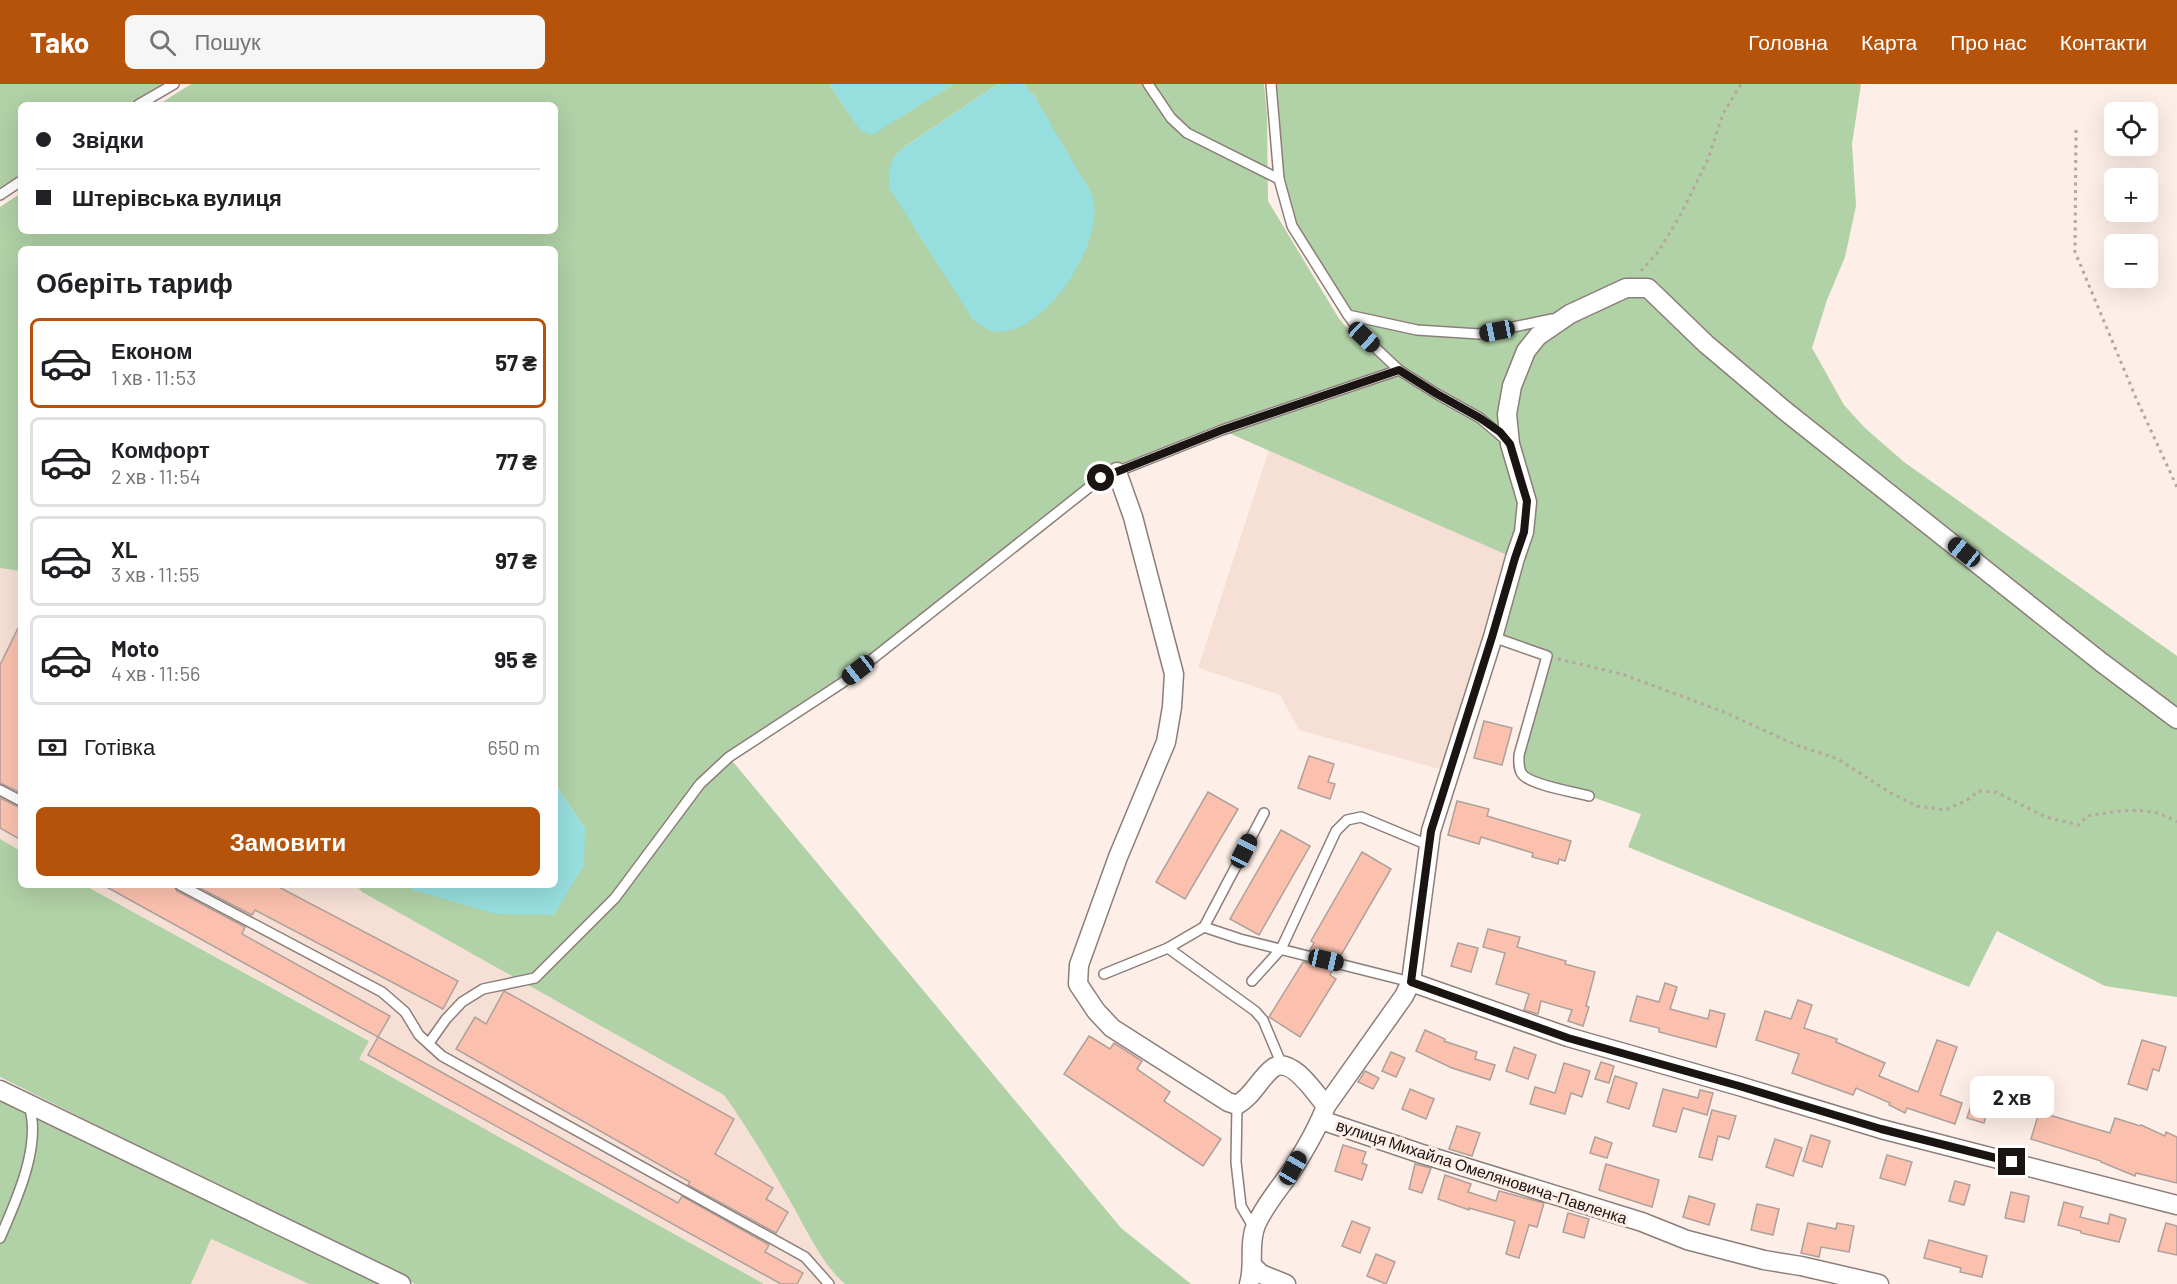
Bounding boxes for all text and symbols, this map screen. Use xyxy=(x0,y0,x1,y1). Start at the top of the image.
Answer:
search box xyxy=(125,15,545,69)
text: Tako xyxy=(30,25,89,59)
icon: search xyxy=(146,26,179,59)
text: Пошук xyxy=(194,28,261,54)
text: Головна xyxy=(1748,29,1828,54)
text: Карта xyxy=(1861,29,1917,54)
text: Про нас xyxy=(1950,29,2027,54)
text: Контакти xyxy=(2060,29,2147,54)
map controls xyxy=(2104,102,2158,288)
button: locate xyxy=(2104,102,2158,156)
text: Звідки xyxy=(72,126,144,152)
button: + xyxy=(2104,168,2158,222)
text: Штерівська вулиця xyxy=(72,184,282,210)
button: − xyxy=(2104,234,2158,288)
text: Оберіть тариф xyxy=(36,266,233,298)
car xyxy=(1345,318,1383,356)
car xyxy=(1478,319,1516,343)
icon: car xyxy=(39,336,93,390)
text: Економ xyxy=(111,337,193,363)
text: 57 ₴ xyxy=(495,349,537,375)
text: 1 хв · 11:53 xyxy=(111,365,196,389)
icon: car xyxy=(39,435,93,489)
text: Комфорт xyxy=(111,436,210,462)
text: 77 ₴ xyxy=(496,448,537,474)
text: 2 хв · 11:54 xyxy=(111,464,201,488)
route start xyxy=(1087,464,1114,491)
icon: car xyxy=(39,534,93,588)
car xyxy=(1944,534,1984,570)
text: XL xyxy=(111,536,137,562)
text: 97 ₴ xyxy=(495,547,537,573)
text: 3 хв · 11:55 xyxy=(111,562,200,586)
icon: car xyxy=(39,633,93,687)
text: Moto xyxy=(111,635,159,661)
text: 95 ₴ xyxy=(494,646,537,672)
car xyxy=(838,652,878,688)
text: 4 хв · 11:56 xyxy=(111,661,200,685)
icon: cash xyxy=(36,731,69,764)
text: Готівка xyxy=(84,733,155,759)
text: 650 m xyxy=(488,735,540,759)
button: Замовити xyxy=(36,807,540,876)
car xyxy=(1228,831,1260,871)
car xyxy=(1306,947,1346,973)
callout: 2 хв xyxy=(1970,1075,2054,1117)
text: 2 хв xyxy=(1993,1085,2031,1109)
street label: вулиця Михайла Омеляновича-Павленка xyxy=(1334,1115,1630,1227)
car xyxy=(1276,1148,1310,1188)
route end xyxy=(1998,1148,2025,1175)

